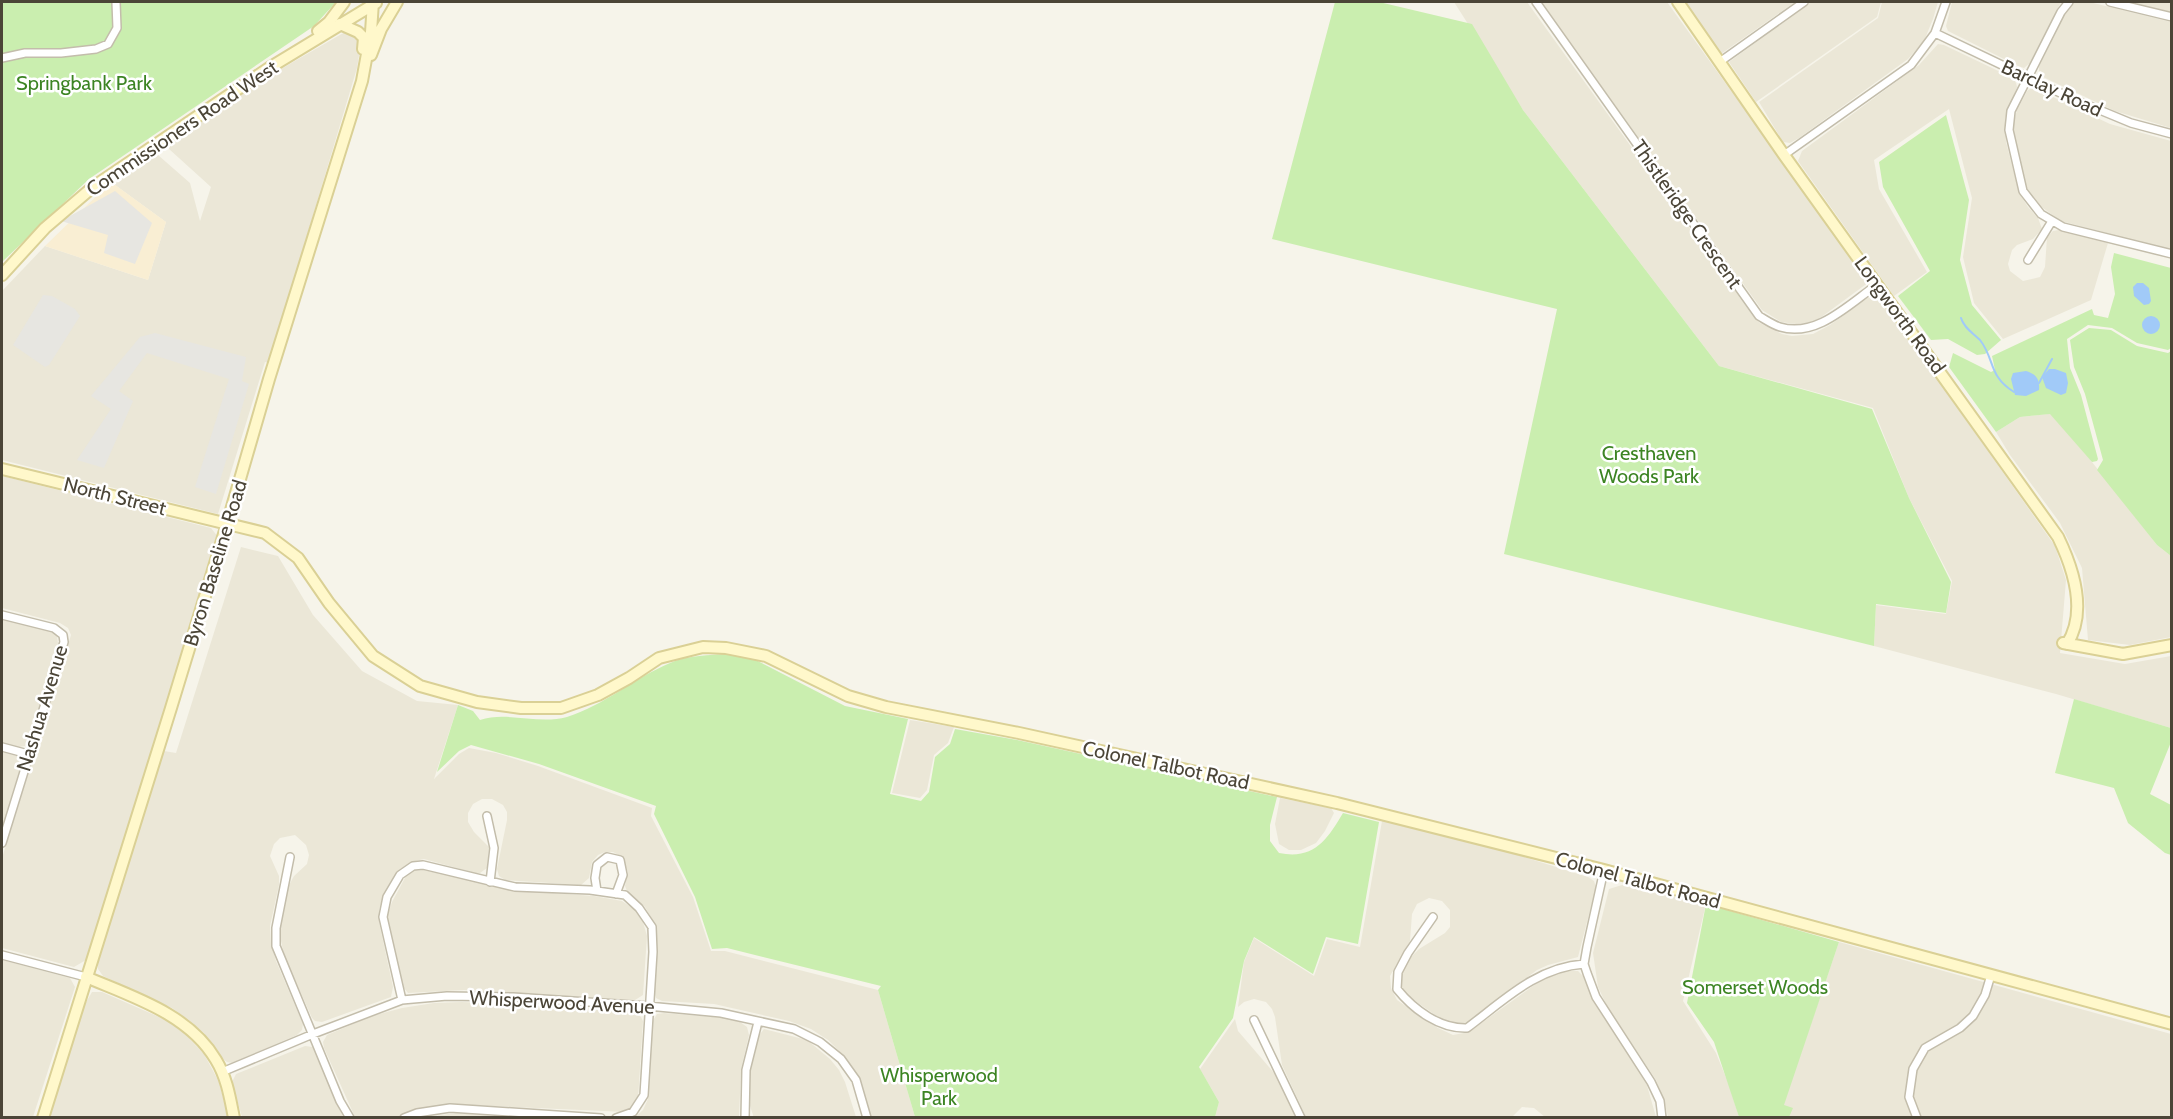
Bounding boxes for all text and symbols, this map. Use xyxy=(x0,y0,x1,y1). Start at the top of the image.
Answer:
street label: Barclay Road xyxy=(1998,54,2106,122)
street label: Commissioners Road West xyxy=(82,55,283,201)
park label: Springbank Park xyxy=(16,71,152,95)
street label: Thistleridge Crescent xyxy=(1627,135,1747,293)
street label: Longworth Road xyxy=(1849,252,1951,378)
park label: Cresthaven Woods Park xyxy=(1599,441,1699,488)
street label: North Street xyxy=(61,472,169,520)
street label: Byron Baseline Road xyxy=(178,477,252,649)
street label: Nashua Avenue xyxy=(11,642,73,774)
street label: Colonel Talbot Road xyxy=(1081,736,1251,794)
street label: Colonel Talbot Road xyxy=(1553,846,1723,914)
park label: Somerset Woods xyxy=(1682,975,1828,999)
street label: Whisperwood Avenue xyxy=(469,985,655,1019)
park label: Whisperwood Park xyxy=(880,1063,998,1110)

